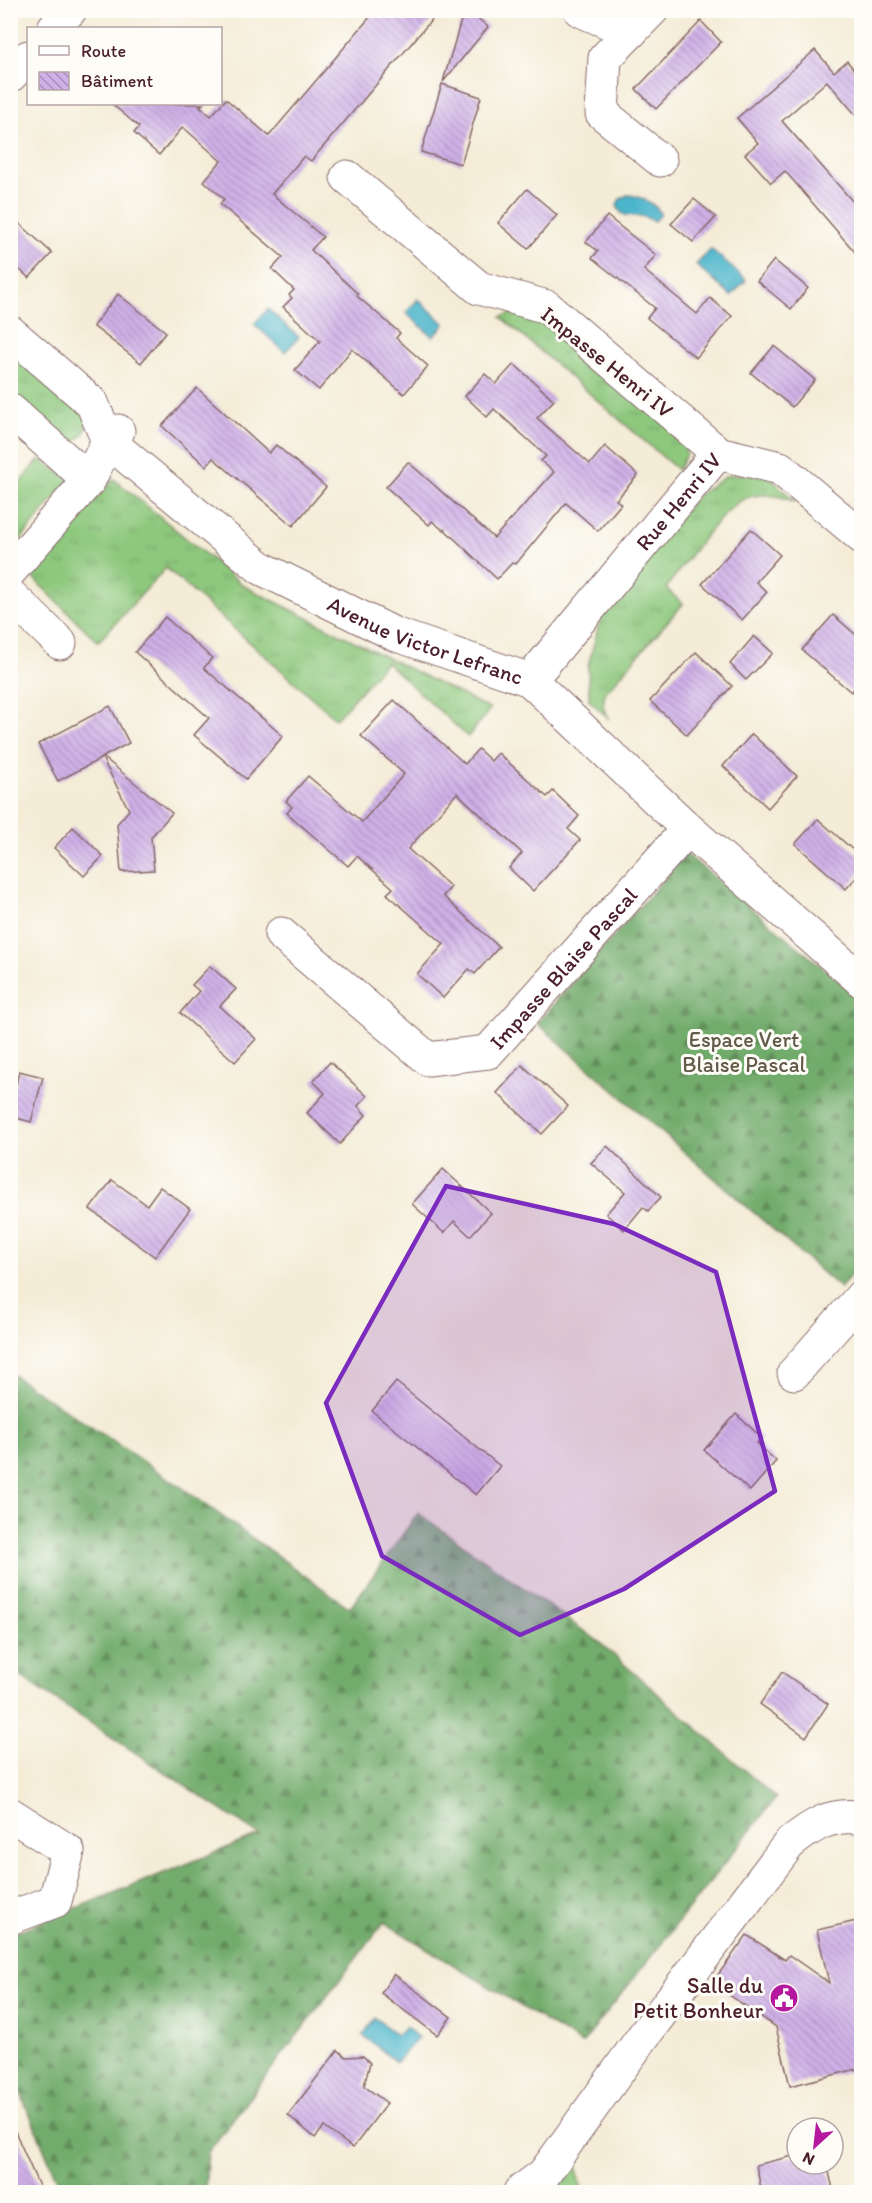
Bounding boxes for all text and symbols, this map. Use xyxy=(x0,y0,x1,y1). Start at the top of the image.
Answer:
legend xyxy=(27,27,222,105)
text: Route xyxy=(81,40,126,62)
text: Bâtiment xyxy=(81,70,154,92)
street label: Impasse Henri IV xyxy=(536,300,679,424)
street label: Rue Henri IV xyxy=(630,447,726,556)
street label: Avenue Victor Lefranc xyxy=(323,590,527,690)
street label: Impasse Blaise Pascal xyxy=(484,882,643,1055)
park label: Espace Vert Blaise Pascal xyxy=(682,1026,806,1078)
place label: Salle du Petit Bonheur xyxy=(633,1972,764,2024)
public building icon: Salle du Petit Bonheur xyxy=(768,1982,800,2014)
north arrow xyxy=(785,2116,845,2176)
text: N xyxy=(799,2148,818,2170)

